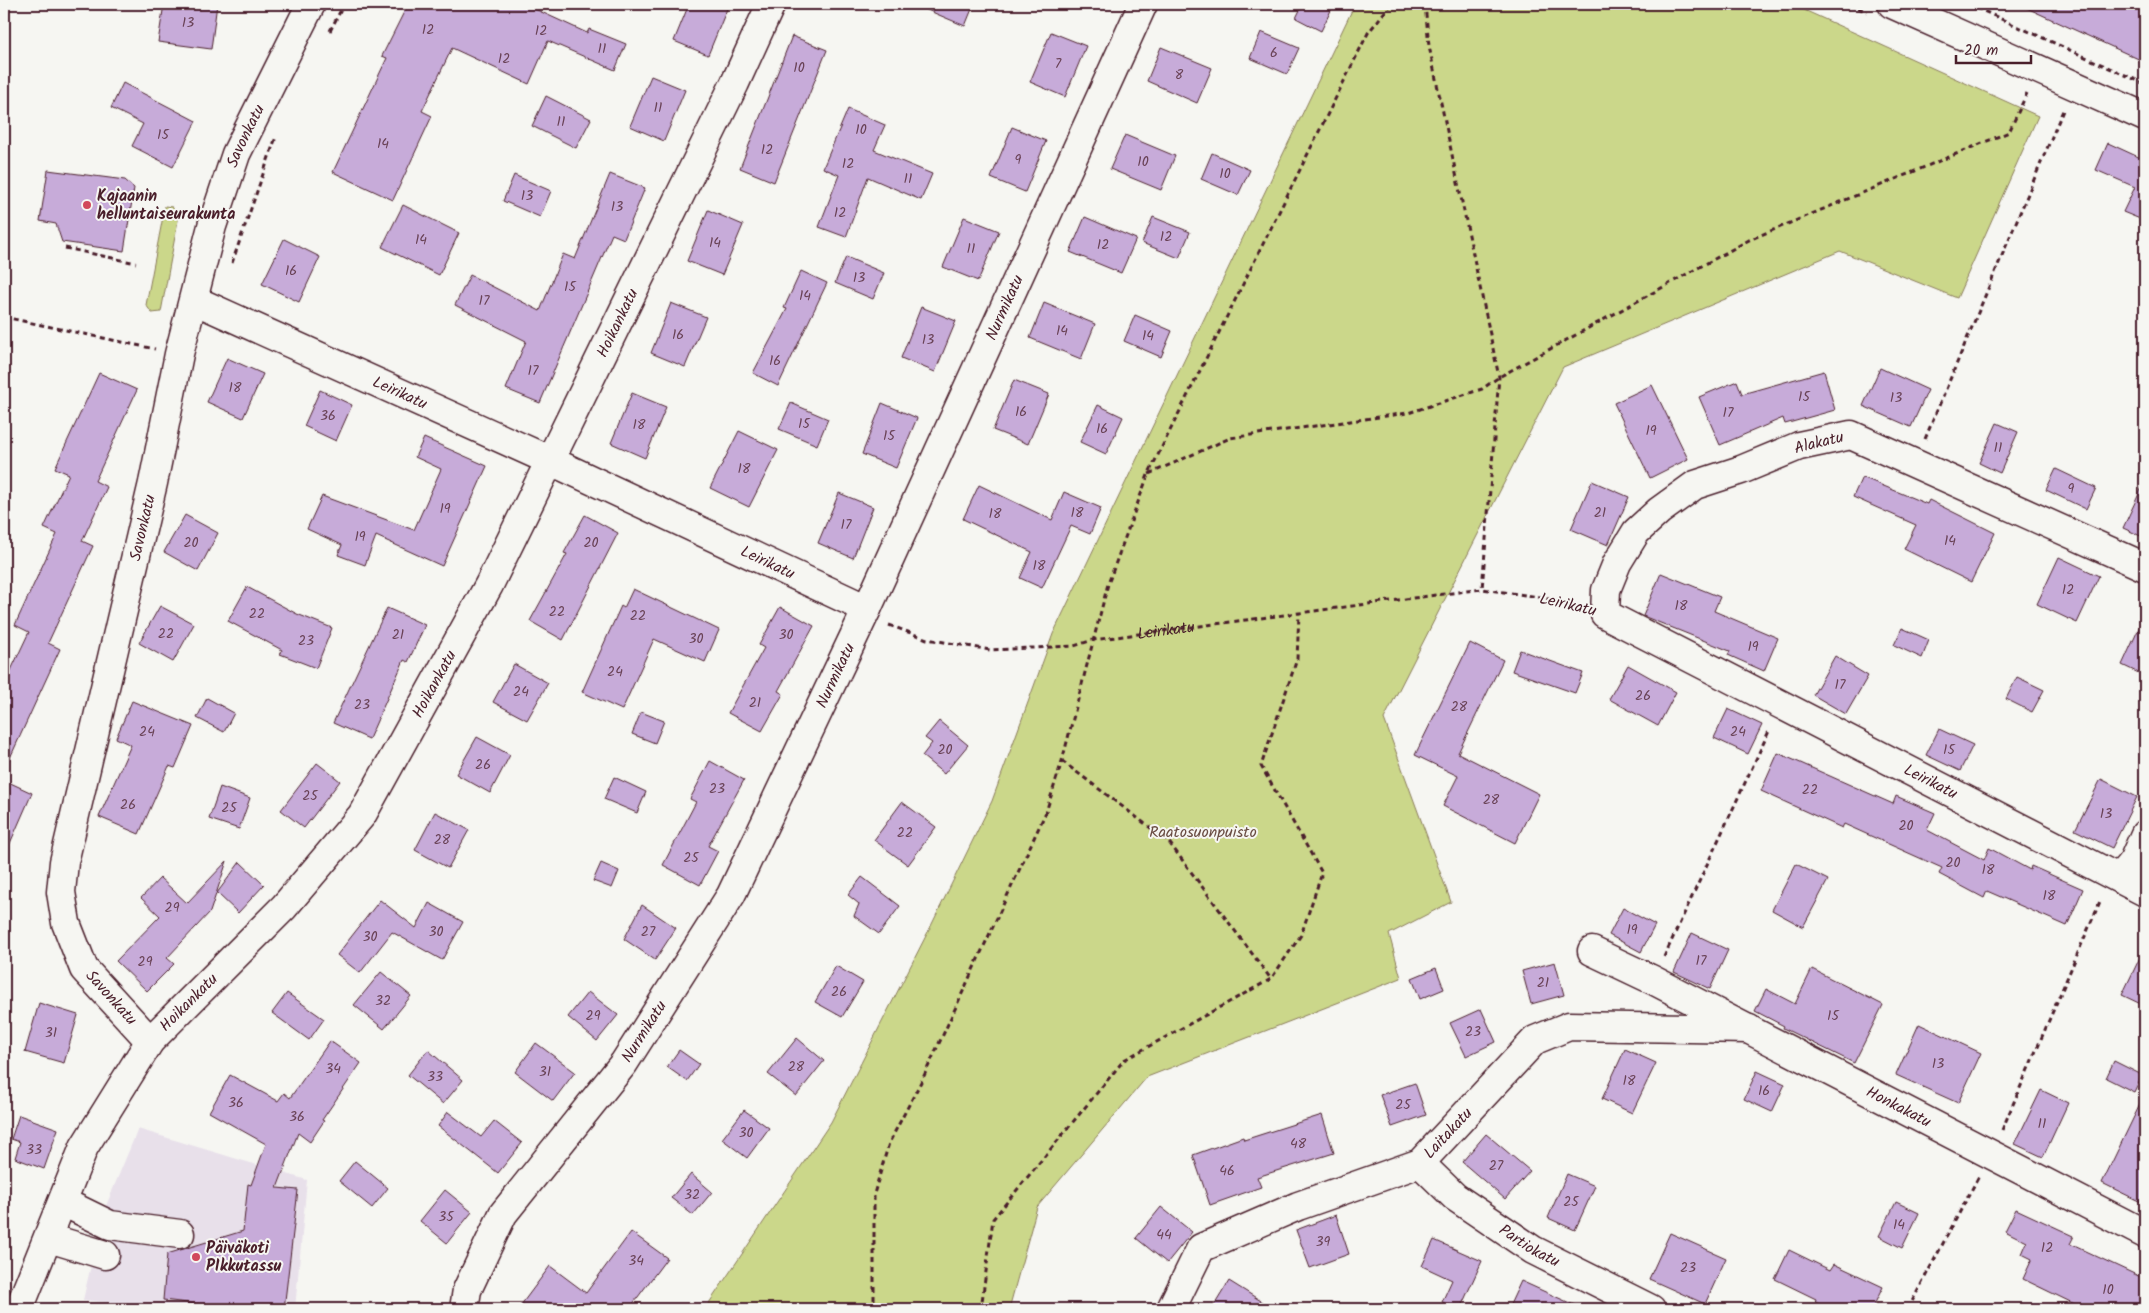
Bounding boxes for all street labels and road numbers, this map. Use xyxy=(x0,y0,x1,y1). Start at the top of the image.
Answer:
street label: Savonkatu xyxy=(220,100,272,171)
street label: Nurmikatu xyxy=(979,271,1030,344)
street label: Hoikankatu xyxy=(590,284,645,362)
street label: Leirikatu xyxy=(369,370,432,416)
street label: Alakatu xyxy=(1792,425,1847,461)
street label: Savonkatu xyxy=(123,492,162,563)
street label: Leirikatu xyxy=(736,539,800,586)
street label: Leirikatu xyxy=(1537,586,1599,624)
street label: Leirikatu xyxy=(1136,614,1196,647)
street label: Nurmikatu xyxy=(809,639,862,712)
street label: Hoikankatu xyxy=(405,645,463,723)
street label: Leirikatu xyxy=(1899,757,1962,806)
street label: Savonkatu xyxy=(79,965,143,1032)
street label: Hoikankatu xyxy=(153,967,224,1038)
street label: Nurmikatu xyxy=(615,995,673,1068)
street label: Honkakatu xyxy=(1862,1080,1936,1134)
street label: Laitakatu xyxy=(1417,1101,1479,1165)
street label: Partiokatu xyxy=(1494,1218,1565,1274)

